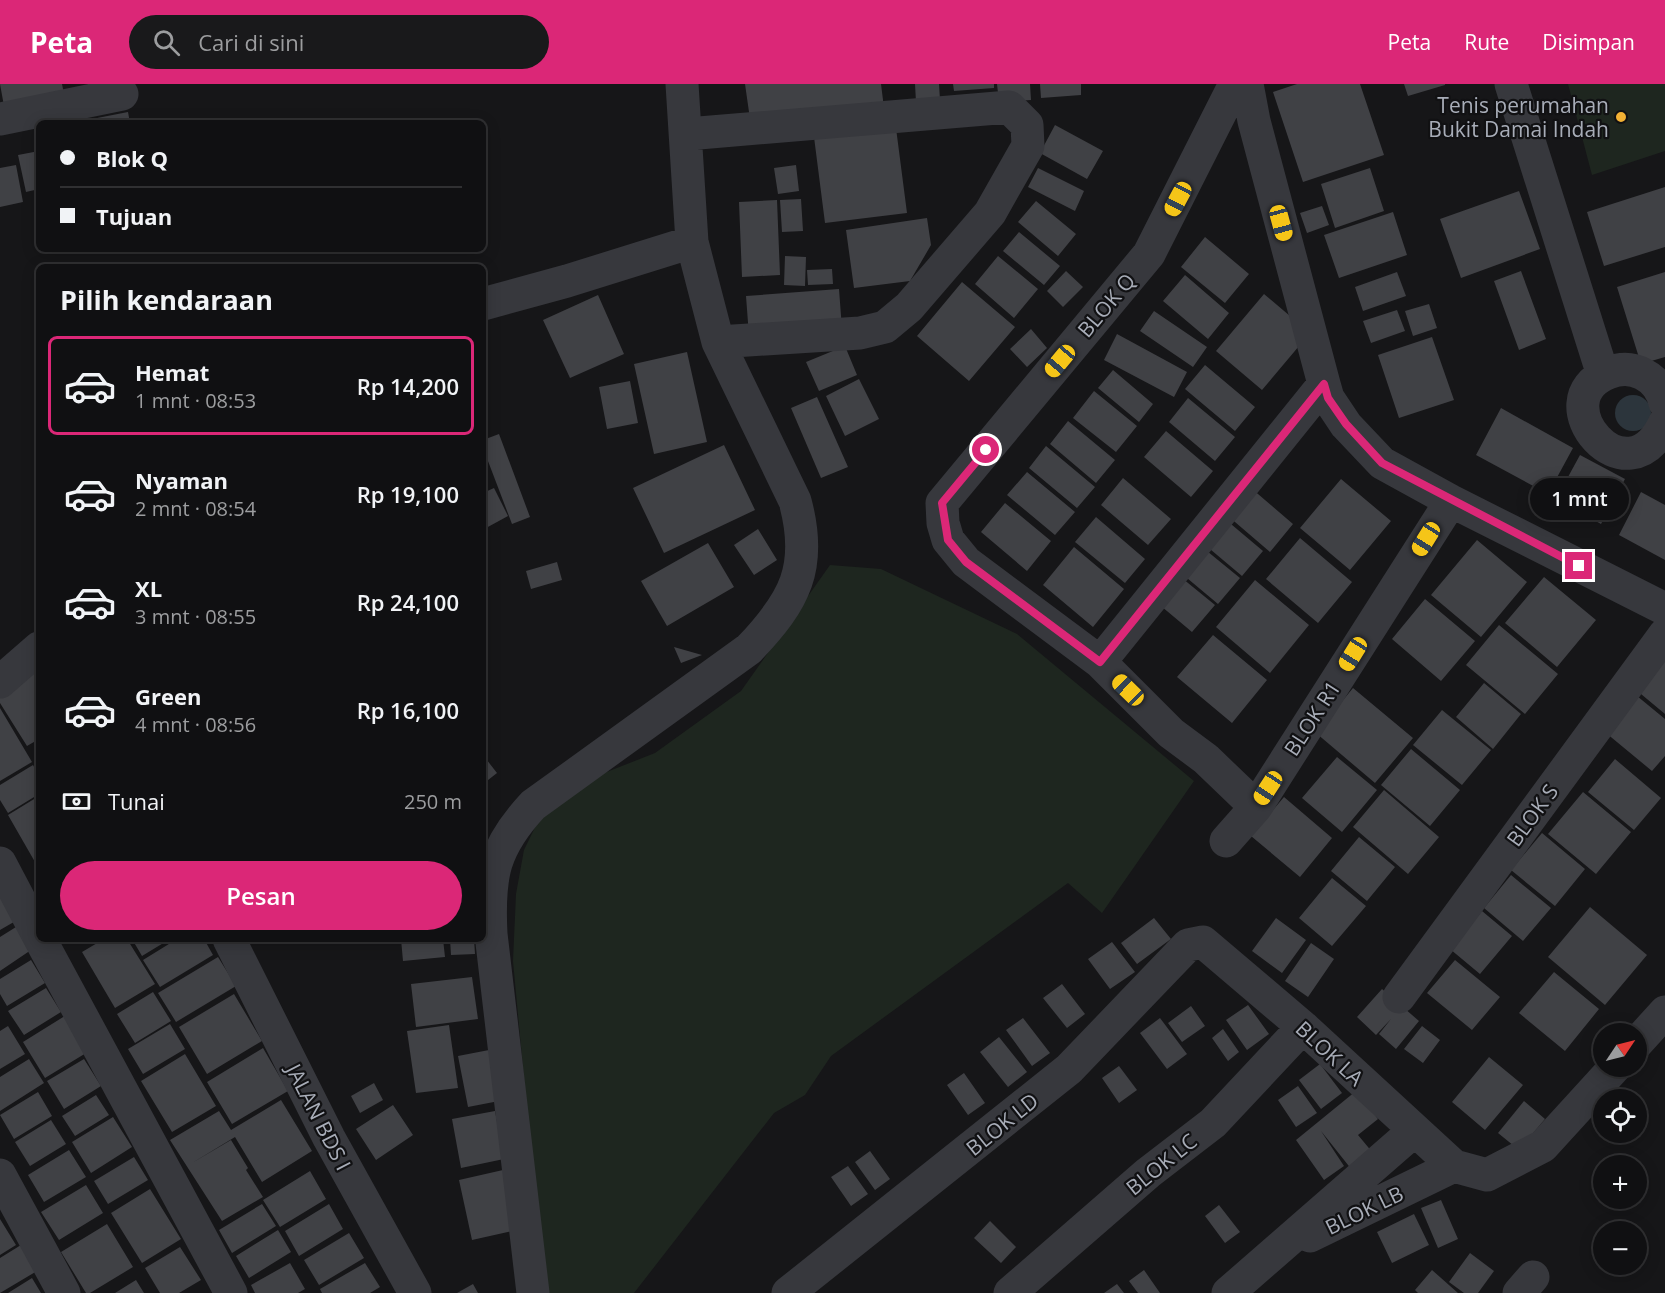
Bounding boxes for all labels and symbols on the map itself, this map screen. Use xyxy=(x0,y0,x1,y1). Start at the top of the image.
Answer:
place label: Tenis perumahan Bukit Damai Indah xyxy=(1428,91,1609,143)
marker: Tenis perumahan Bukit Damai Indah xyxy=(1614,110,1628,124)
car xyxy=(1162,179,1194,219)
car xyxy=(1268,203,1294,243)
street label: BLOK Q xyxy=(1071,267,1141,343)
car xyxy=(1042,341,1078,381)
route start xyxy=(972,436,999,463)
callout: 1 mnt xyxy=(1530,479,1628,521)
car xyxy=(1409,519,1443,559)
route end xyxy=(1565,552,1592,579)
car xyxy=(1336,634,1370,674)
car xyxy=(1109,671,1147,709)
street label: BLOK R1 xyxy=(1277,675,1347,761)
car xyxy=(1251,768,1285,808)
street label: BLOK S xyxy=(1500,778,1564,852)
street label: BLOK LA xyxy=(1290,1014,1371,1092)
north arrow xyxy=(1593,1023,1647,1077)
street label: JALAN BDS I xyxy=(279,1057,358,1175)
street label: BLOK LD xyxy=(960,1086,1044,1162)
street label: BLOK LC xyxy=(1120,1127,1202,1201)
street label: BLOK LB xyxy=(1320,1179,1408,1241)

